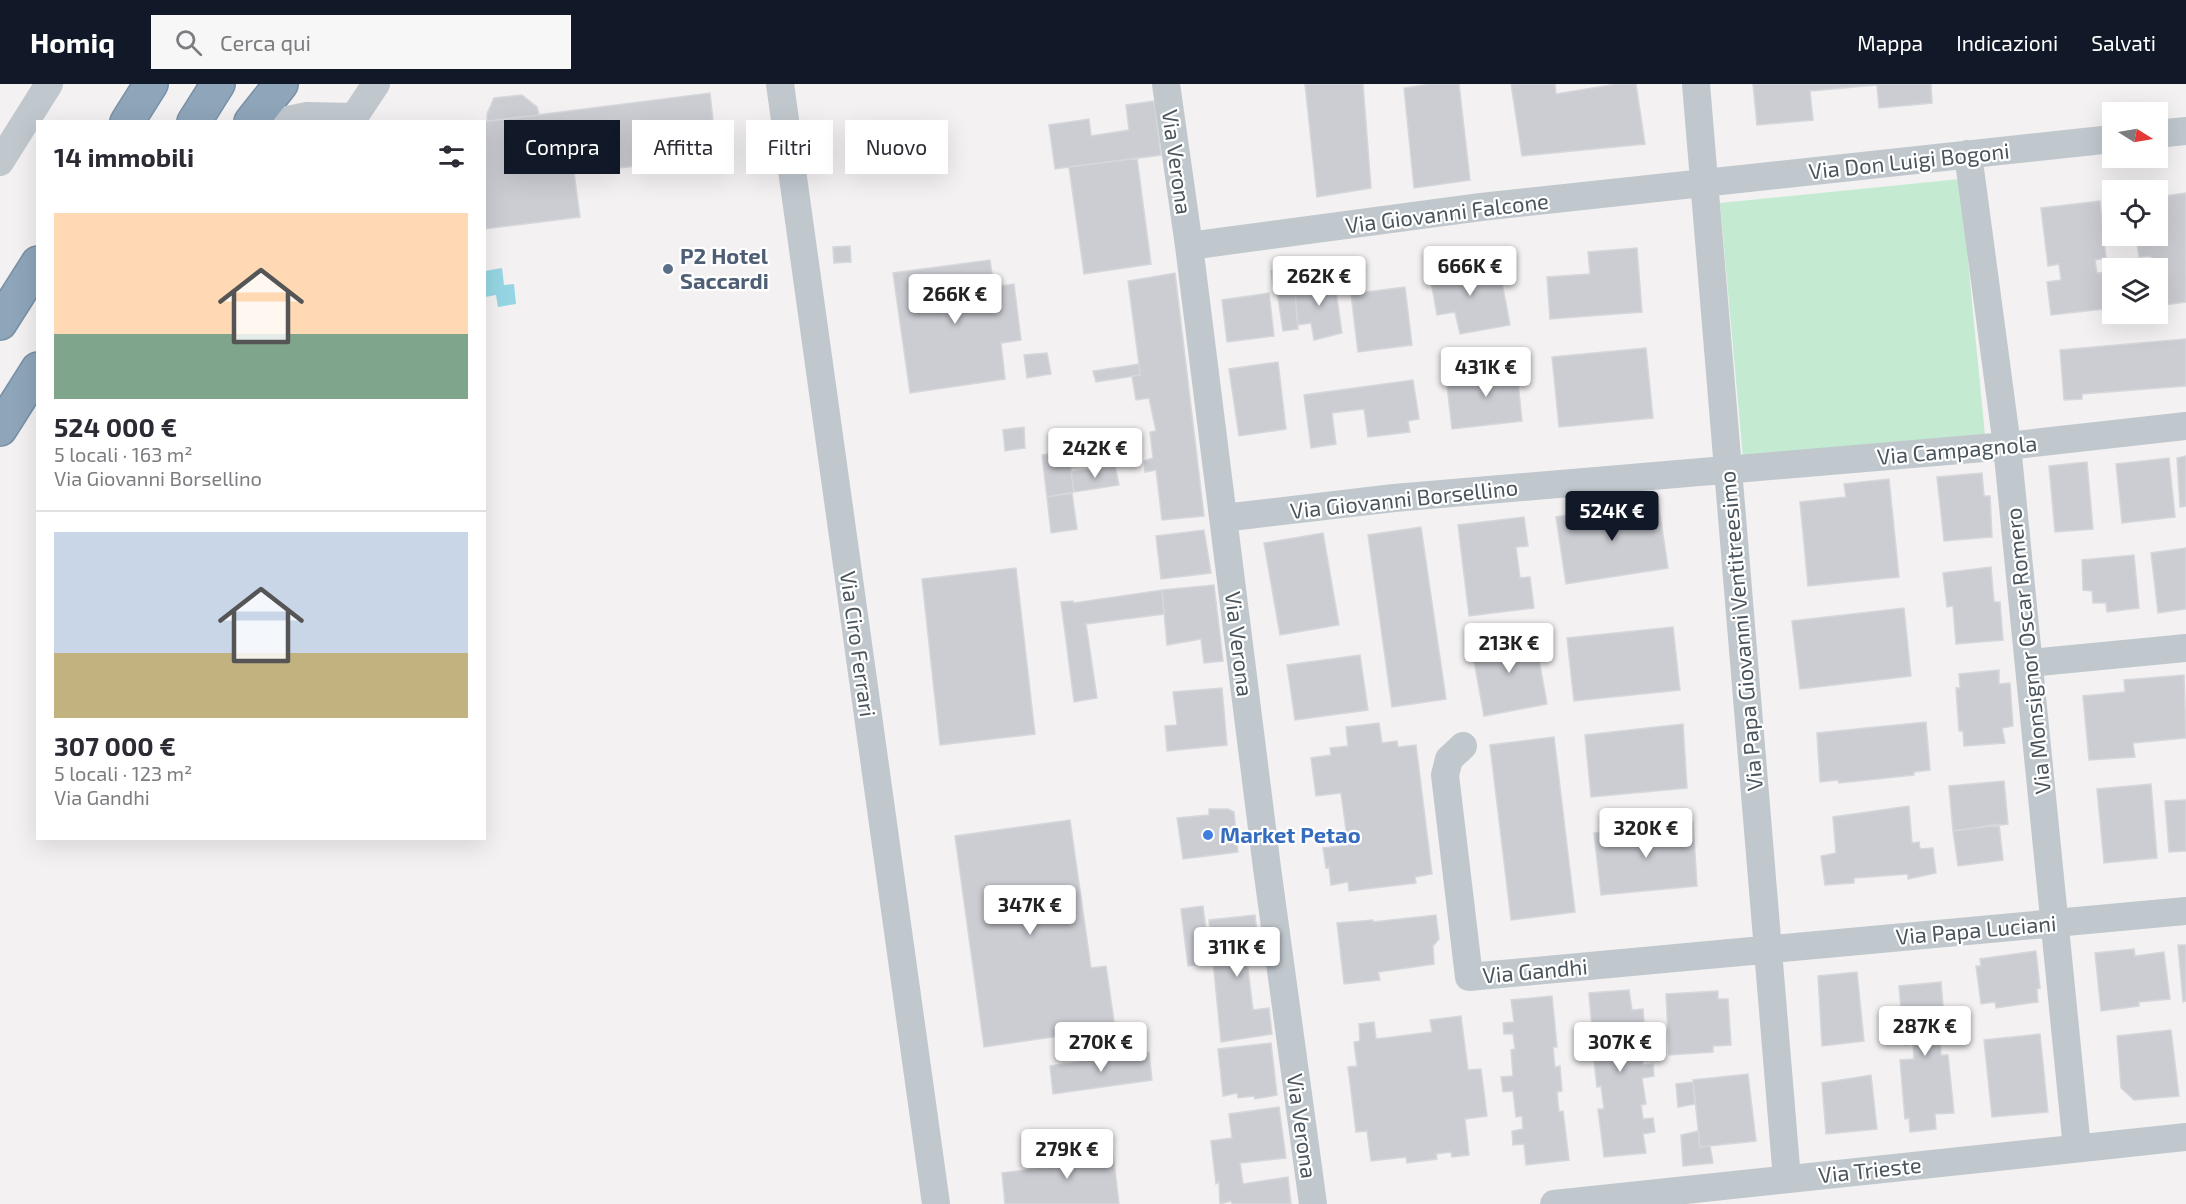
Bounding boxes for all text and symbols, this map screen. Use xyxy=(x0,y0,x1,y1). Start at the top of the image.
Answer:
search box xyxy=(151,15,571,69)
text: Homiq xyxy=(30,25,115,59)
icon: search xyxy=(172,26,205,59)
text: Cerca qui xyxy=(220,29,311,55)
text: Mappa xyxy=(1857,30,1923,55)
text: Indicazioni xyxy=(1956,30,2058,55)
text: Salvati xyxy=(2091,30,2156,55)
north arrow xyxy=(2102,102,2168,168)
map controls xyxy=(2102,102,2168,324)
street label: Via Verona xyxy=(1158,108,1198,216)
chip: Compra xyxy=(504,120,620,174)
chip: Affitta xyxy=(632,120,734,174)
chip: Filtri xyxy=(746,120,833,174)
chip: Nuovo xyxy=(845,120,948,174)
street label: Via Don Luigi Bogoni xyxy=(1807,137,2011,183)
icon: filters xyxy=(435,140,468,173)
text: 14 immobili xyxy=(54,141,194,172)
button: locate xyxy=(2102,180,2168,246)
street label: Via Giovanni Falcone xyxy=(1344,187,1550,237)
place label: P2 Hotel Saccardi xyxy=(680,242,769,293)
pin: 666K € xyxy=(1421,246,1519,297)
icon: home xyxy=(207,252,315,360)
text: 666K € xyxy=(1437,253,1503,277)
pin: 262K € xyxy=(1270,256,1368,307)
button: layers xyxy=(2102,258,2168,324)
marker: P2 Hotel Saccardi xyxy=(661,262,675,276)
text: 262K € xyxy=(1287,263,1351,287)
pin: 266K € xyxy=(906,274,1004,325)
text: 266K € xyxy=(923,281,987,305)
pin: 431K € xyxy=(1437,347,1535,398)
text: 431K € xyxy=(1455,354,1517,378)
text: 524 000 € xyxy=(54,411,177,442)
pin: 242K € xyxy=(1046,428,1144,479)
street label: Via Campagnola xyxy=(1876,429,2038,469)
text: 242K € xyxy=(1062,435,1128,459)
text: 5 locali · 163 m² xyxy=(54,442,193,466)
text: Via Giovanni Borsellino xyxy=(54,466,262,490)
street label: Via Papa Giovanni Ventitreesimo xyxy=(1713,470,1767,792)
street label: Via Giovanni Borsellino xyxy=(1289,473,1519,523)
pin: 524K € xyxy=(1563,491,1661,542)
text: 524K € xyxy=(1579,498,1645,522)
street label: Via Monsignor Oscar Romero xyxy=(1999,507,2055,796)
street label: Via Ciro Ferrari xyxy=(836,569,882,719)
icon: home xyxy=(207,571,315,679)
street label: Via Verona xyxy=(1221,590,1259,698)
pin: 213K € xyxy=(1460,623,1558,674)
text: 213K € xyxy=(1478,630,1540,654)
text: 307 000 € xyxy=(54,730,176,761)
text: 5 locali · 123 m² xyxy=(54,761,192,785)
text: Via Gandhi xyxy=(54,785,150,809)
pin: 320K € xyxy=(1597,808,1695,859)
text: 320K € xyxy=(1613,815,1679,839)
place label: Market Petao xyxy=(1220,821,1361,847)
marker: Market Petao xyxy=(1201,828,1215,842)
pin: 347K € xyxy=(981,885,1079,936)
text: 347K € xyxy=(998,892,1062,916)
street label: Via Papa Luciani xyxy=(1895,909,2057,949)
pin: 311K € xyxy=(1188,927,1286,978)
text: 311K € xyxy=(1208,934,1266,958)
street label: Via Gandhi xyxy=(1481,952,1589,988)
pin: 287K € xyxy=(1876,1006,1974,1057)
text: 287K € xyxy=(1893,1013,1957,1037)
pin: 270K € xyxy=(1052,1022,1150,1073)
pin: 307K € xyxy=(1571,1022,1669,1073)
text: 270K € xyxy=(1069,1029,1133,1053)
text: 307K € xyxy=(1588,1029,1652,1053)
street label: Via Verona xyxy=(1283,1072,1323,1180)
pin: 279K € xyxy=(1018,1129,1116,1180)
text: 279K € xyxy=(1035,1136,1099,1160)
street label: Via Trieste xyxy=(1817,1151,1923,1187)

